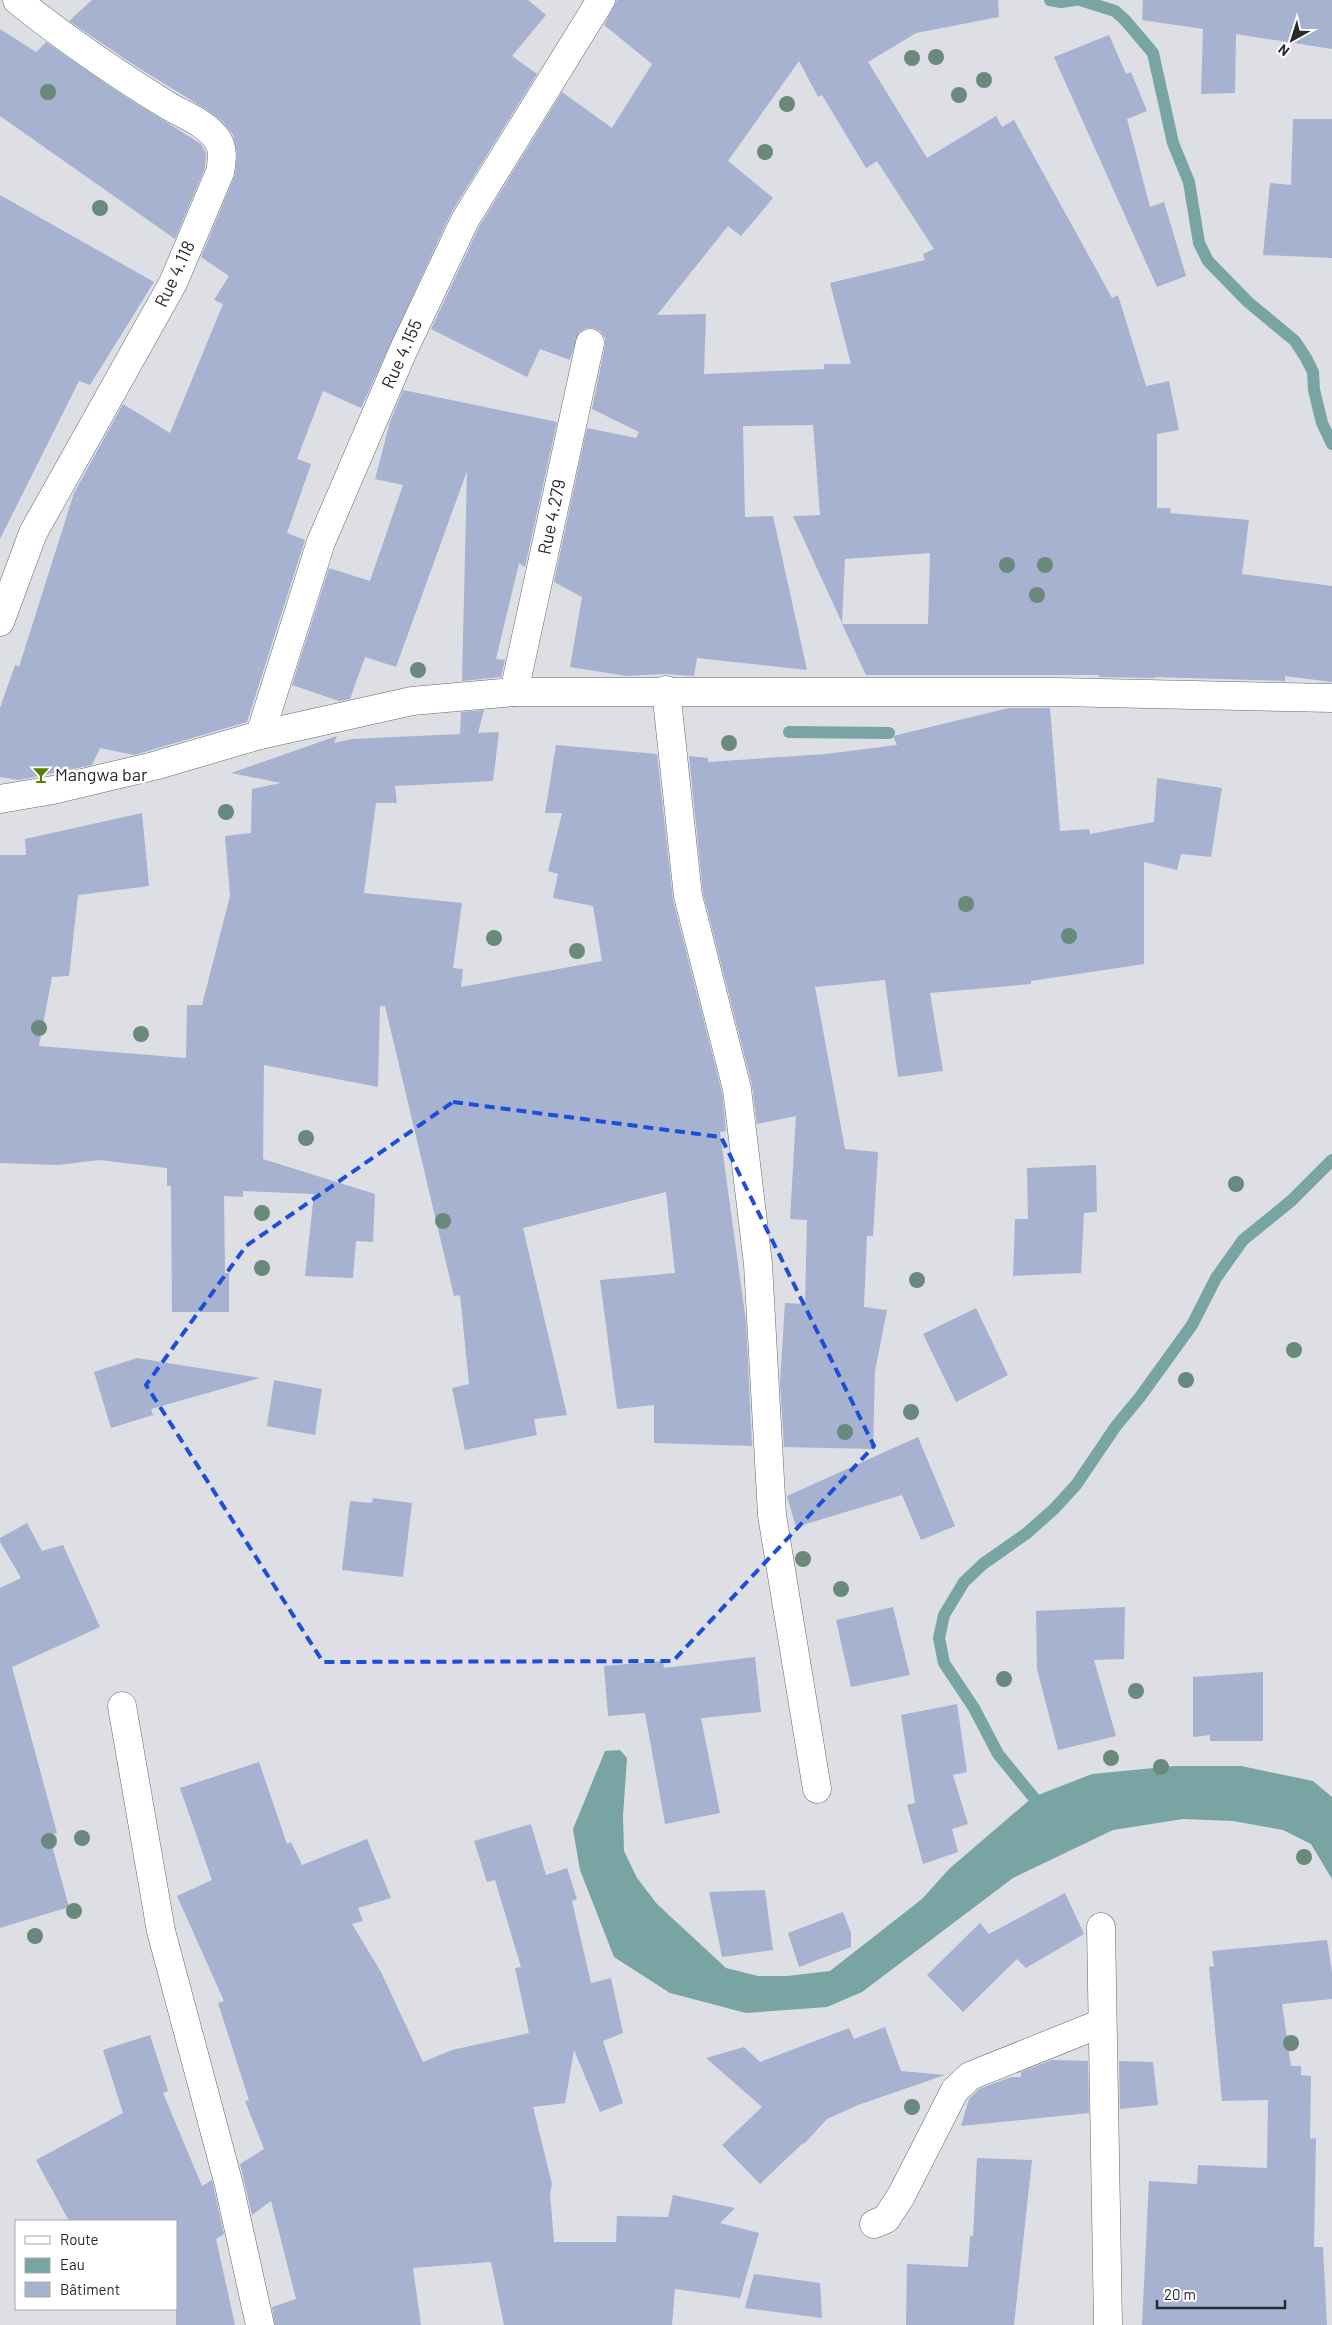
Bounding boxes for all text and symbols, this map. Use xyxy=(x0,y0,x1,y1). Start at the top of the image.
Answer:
north arrow xyxy=(1267,15,1317,65)
text: N xyxy=(1275,41,1292,60)
street label: Rue 4.118 xyxy=(149,237,199,310)
street label: Rue 4.155 xyxy=(376,316,426,392)
street label: Rue 4.279 xyxy=(532,477,570,556)
place label: Mangwa bar xyxy=(55,763,148,785)
bar icon: Mangwa bar xyxy=(31,765,51,785)
legend xyxy=(15,2220,178,2310)
text: Route xyxy=(60,2230,99,2248)
text: Eau xyxy=(60,2255,85,2273)
scale bar xyxy=(1157,2278,1284,2310)
text: Bâtiment xyxy=(60,2280,120,2298)
text: 20 m xyxy=(1164,2285,1196,2303)

